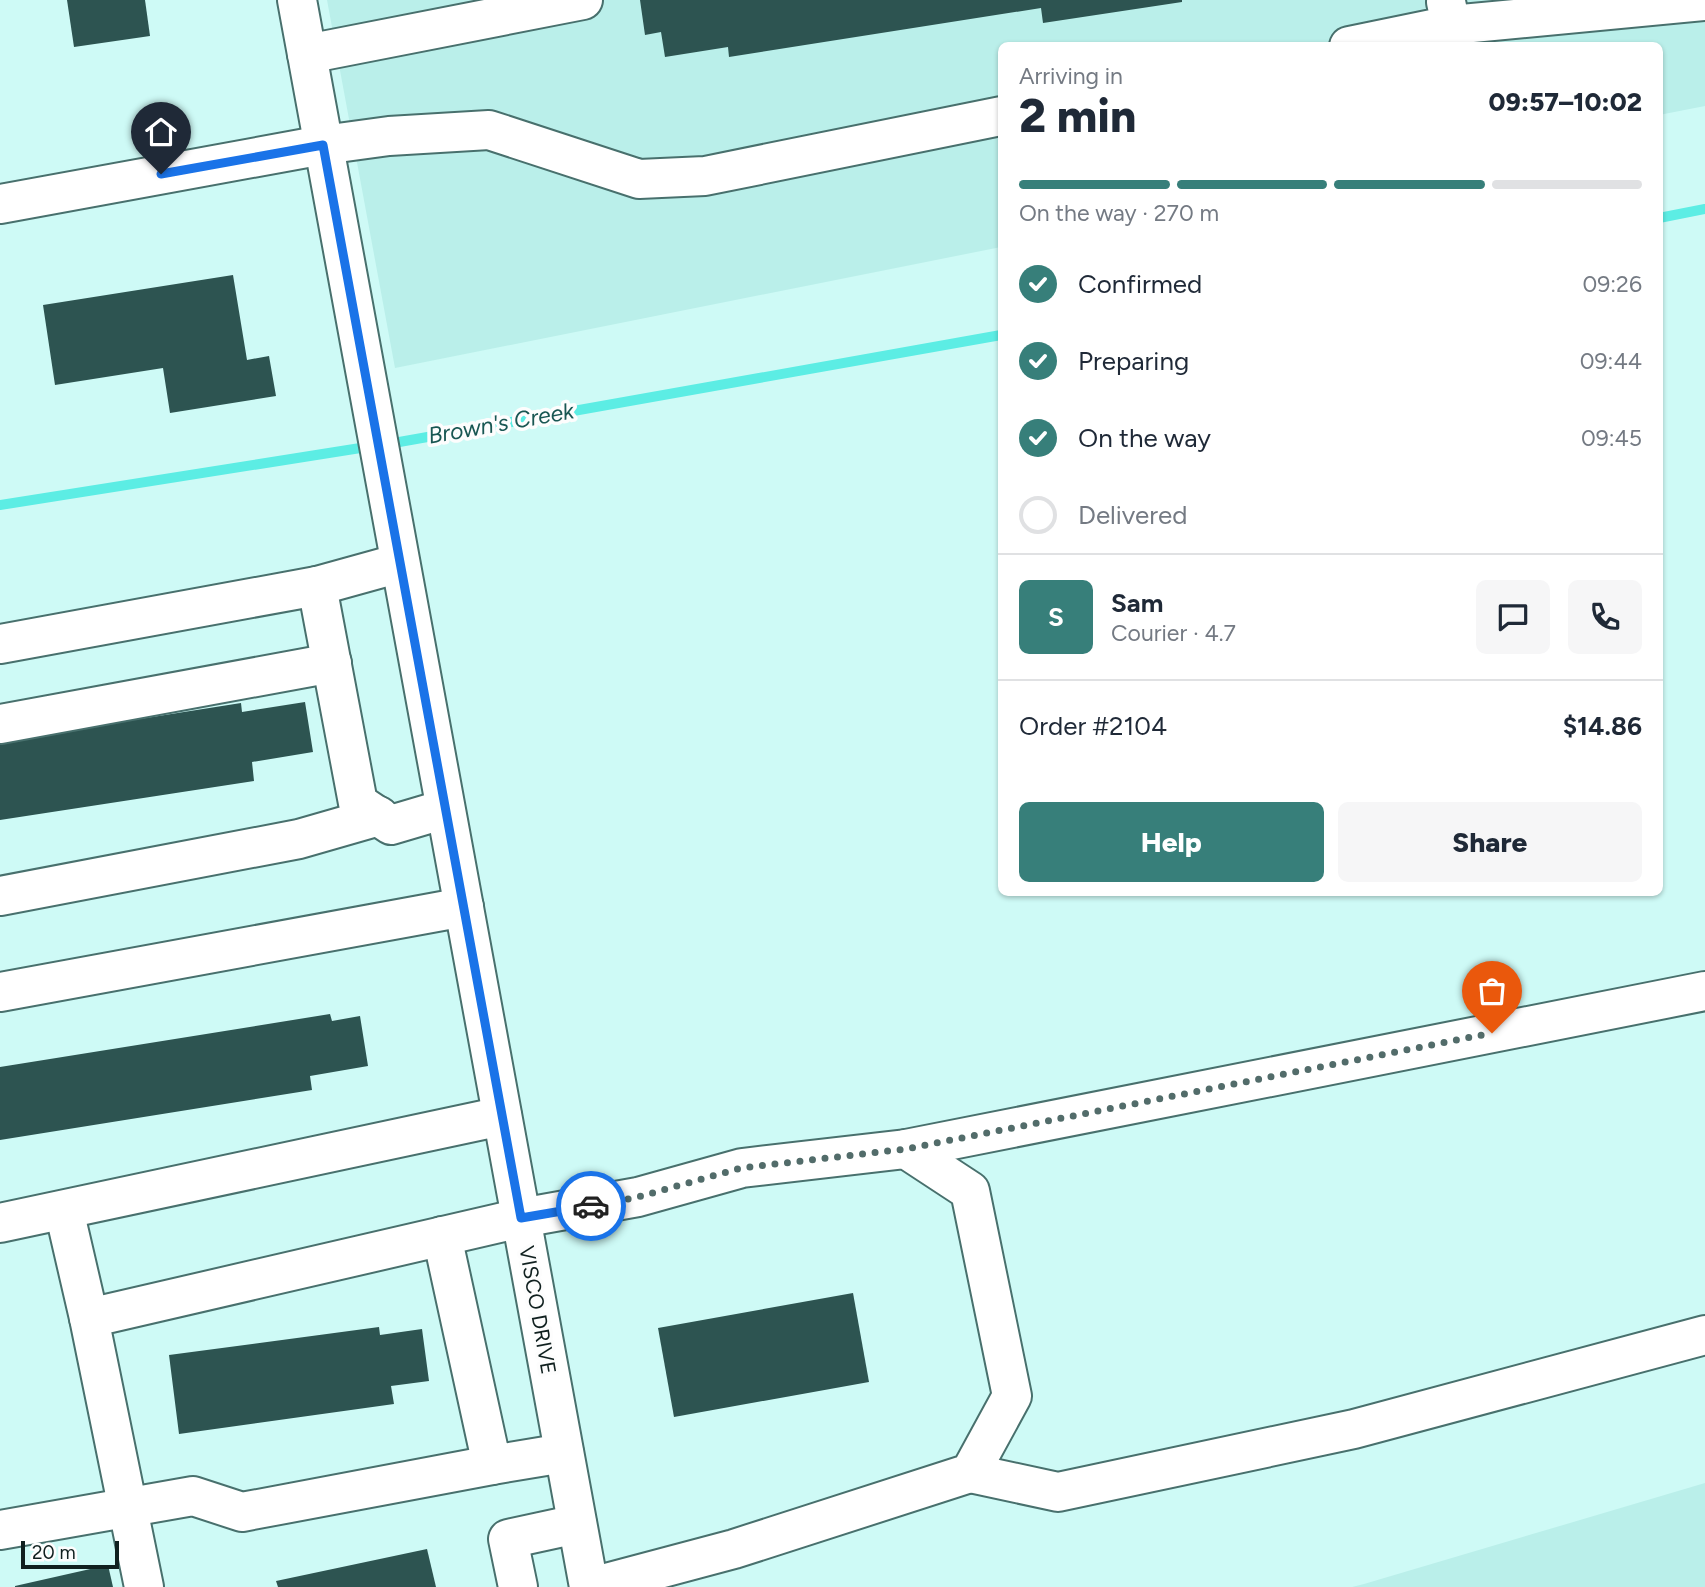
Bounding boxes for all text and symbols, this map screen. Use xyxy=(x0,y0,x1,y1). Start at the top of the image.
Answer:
text: Arriving in xyxy=(1019,62,1123,90)
text: 09:57–10:02 xyxy=(1489,86,1642,118)
text: 2 min xyxy=(1019,88,1136,144)
pin xyxy=(131,102,191,174)
icon: home xyxy=(142,113,180,151)
text: On the way · 270 m xyxy=(1019,199,1219,227)
icon: check xyxy=(1019,265,1057,303)
text: Confirmed xyxy=(1078,268,1202,300)
text: 09:26 xyxy=(1583,270,1642,298)
icon: check xyxy=(1019,342,1057,380)
text: Preparing xyxy=(1078,345,1189,377)
text: 09:44 xyxy=(1580,347,1642,375)
water label: Brown's Creek xyxy=(426,396,577,450)
icon: check xyxy=(1019,419,1057,457)
text: On the way xyxy=(1078,422,1211,454)
text: 09:45 xyxy=(1581,424,1642,452)
text: Delivered xyxy=(1078,499,1187,531)
button: chat xyxy=(1476,580,1550,654)
button: phone xyxy=(1568,580,1642,654)
text: Sam xyxy=(1111,587,1163,619)
text: S xyxy=(1048,601,1064,633)
text: Courier · 4.7 xyxy=(1111,619,1236,647)
text: Order #2104 xyxy=(1019,710,1167,742)
text: $14.86 xyxy=(1563,710,1642,742)
button: Help xyxy=(1019,802,1324,882)
button: Share xyxy=(1338,802,1642,882)
pin xyxy=(1462,961,1522,1033)
icon: bag xyxy=(1473,972,1511,1010)
courier xyxy=(556,1171,626,1241)
icon: car xyxy=(572,1187,610,1225)
street label: VISCO DRIVE xyxy=(514,1244,562,1376)
scale bar xyxy=(21,1538,119,1570)
text: 20 m xyxy=(32,1541,76,1564)

